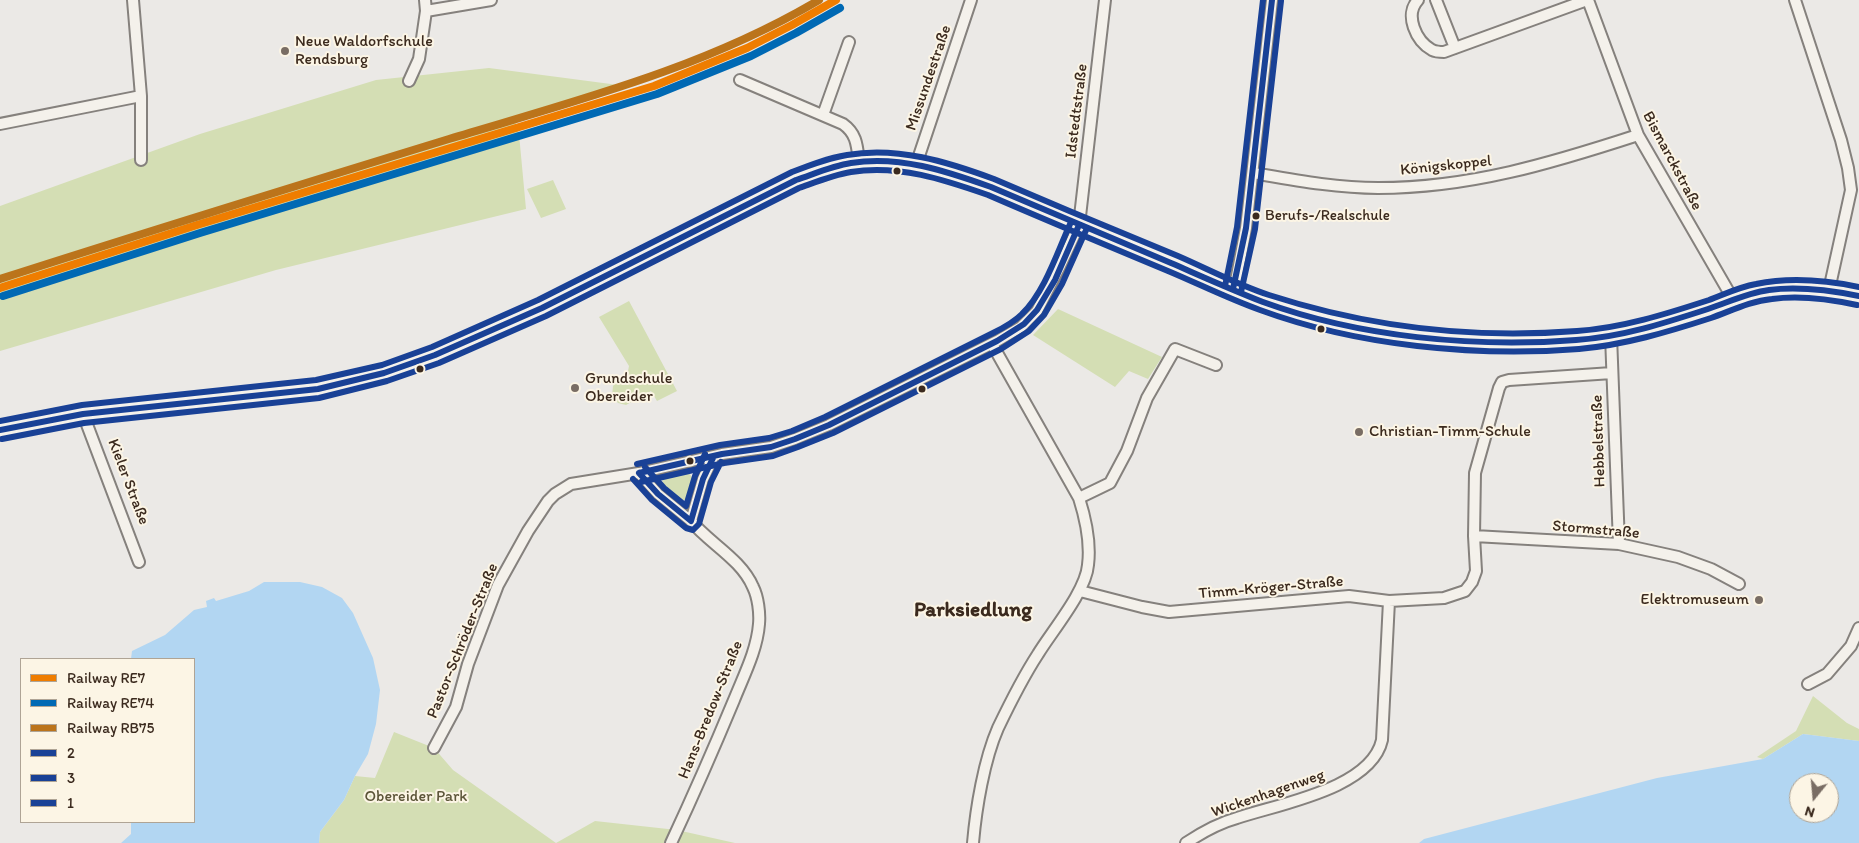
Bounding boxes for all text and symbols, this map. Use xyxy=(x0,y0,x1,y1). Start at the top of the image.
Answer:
street label: Missundestraße xyxy=(902,23,956,133)
place label: Neue Waldorfschule Rendsburg xyxy=(295,32,433,70)
marker: Neue Waldorfschule Rendsburg xyxy=(279,45,291,57)
street label: Idstedtstraße xyxy=(1062,63,1092,159)
street label: Bismarckstraße xyxy=(1638,108,1706,214)
street label: Königskoppel xyxy=(1399,152,1493,180)
unlabelled marker xyxy=(892,166,902,176)
place label: Berufs-/Realschule xyxy=(1265,207,1390,225)
marker: Berufs-/Realschule xyxy=(1251,211,1261,221)
unlabelled marker xyxy=(1316,324,1326,334)
unlabelled marker xyxy=(415,364,425,374)
place label: Grundschule Obereider xyxy=(585,369,672,407)
marker: Grundschule Obereider xyxy=(569,382,581,394)
unlabelled marker xyxy=(917,384,927,394)
street label: Hebbelstraße xyxy=(1588,394,1610,488)
place label: Christian-Timm-Schule xyxy=(1369,422,1531,442)
marker: Christian-Timm-Schule xyxy=(1353,426,1365,438)
street label: Kieler Straße xyxy=(103,436,153,528)
unlabelled marker xyxy=(685,456,695,466)
street label: Stormstraße xyxy=(1552,517,1640,543)
street label: Pastor-Schröder-Straße xyxy=(423,561,503,721)
street label: Timm-Kröger-Straße xyxy=(1198,572,1344,604)
place label: Elektromuseum xyxy=(1641,590,1749,610)
marker: Elektromuseum xyxy=(1753,594,1765,606)
district label: Parksiedlung xyxy=(914,598,1032,624)
street label: Hans-Bredow-Straße xyxy=(674,638,748,782)
legend xyxy=(20,658,195,823)
text: Railway RE7 xyxy=(67,669,145,687)
text: Railway RE74 xyxy=(67,694,154,712)
text: Railway RB75 xyxy=(67,719,154,737)
text: 2 xyxy=(67,744,75,762)
street label: Wickenhagenweg xyxy=(1209,766,1327,822)
text: 3 xyxy=(67,769,75,787)
north arrow xyxy=(1789,773,1839,823)
park label: Obereider Park xyxy=(364,787,468,807)
text: 1 xyxy=(67,794,74,812)
text: N xyxy=(1803,802,1817,821)

